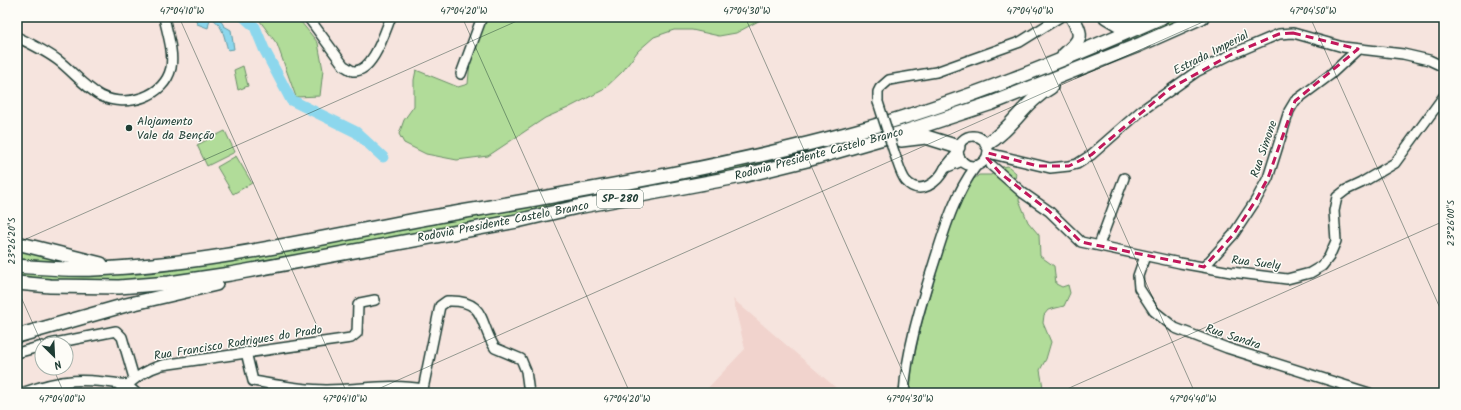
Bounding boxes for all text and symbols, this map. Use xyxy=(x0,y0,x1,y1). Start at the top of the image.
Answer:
text: 47°04'10"W xyxy=(160,3,205,19)
text: 47°04'20"W xyxy=(440,3,488,19)
text: 47°04'30"W xyxy=(723,3,771,19)
text: 47°04'40"W xyxy=(1006,3,1054,19)
text: 47°04'50"W xyxy=(1290,3,1337,19)
street label: Estrada Imperial xyxy=(1170,26,1252,80)
place label: Alojamento Vale da Benção xyxy=(137,112,215,145)
street label: Rua Simone xyxy=(1245,117,1283,180)
street label: Rodovia Presidente Castelo Branco xyxy=(732,122,906,186)
marker: Alojamento Vale da Benção xyxy=(124,123,134,133)
road number: SP-280 xyxy=(597,190,643,208)
street label: Rodovia Presidente Castelo Branco xyxy=(416,196,590,248)
text: 23°26'00"S xyxy=(1443,199,1459,246)
text: 23°26'20"S xyxy=(4,217,20,265)
street label: Rua Suely xyxy=(1230,251,1282,275)
street label: Rua Sandra xyxy=(1203,319,1263,355)
street label: Rua Francisco Rodrigues do Prado xyxy=(152,320,324,366)
north arrow xyxy=(34,336,74,376)
text: N xyxy=(51,355,64,374)
text: 47°04'00"W xyxy=(39,391,85,407)
text: 47°04'10"W xyxy=(323,391,368,407)
text: 47°04'20"W xyxy=(603,391,651,407)
text: 47°04'30"W xyxy=(886,391,934,407)
text: 47°04'40"W xyxy=(1169,391,1217,407)

